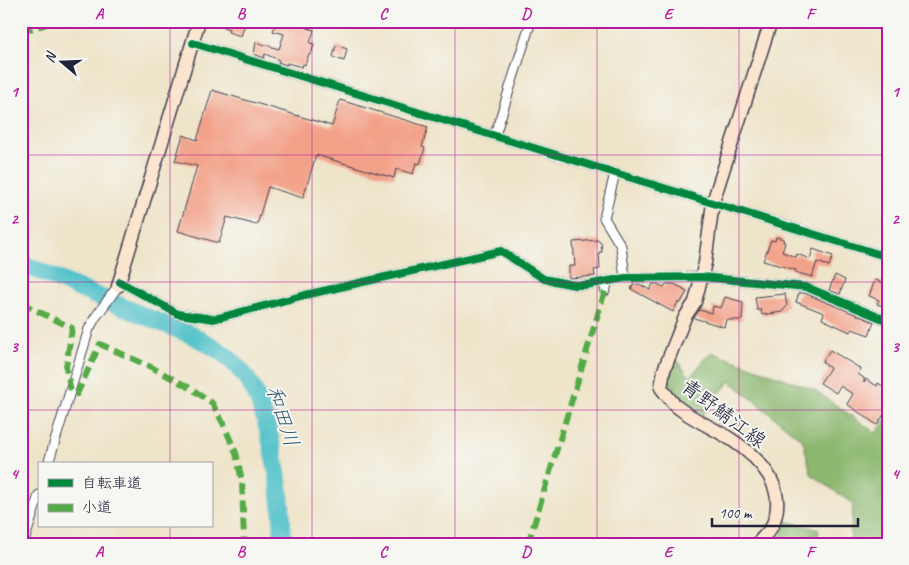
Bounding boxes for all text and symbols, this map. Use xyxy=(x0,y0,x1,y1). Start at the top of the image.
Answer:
text: A xyxy=(95,4,105,24)
text: B xyxy=(237,4,247,24)
text: C xyxy=(379,4,389,24)
text: D xyxy=(521,4,532,24)
text: E xyxy=(664,4,675,24)
text: F xyxy=(806,4,817,24)
north arrow xyxy=(38,38,88,88)
text: N xyxy=(41,49,60,65)
text: 1 xyxy=(10,82,19,102)
text: 1 xyxy=(891,82,900,102)
text: 2 xyxy=(10,209,19,229)
text: 2 xyxy=(891,209,900,229)
text: 3 xyxy=(10,337,19,357)
text: 3 xyxy=(891,337,900,357)
street label: 青野鯖江線 xyxy=(676,373,771,453)
water label: 和田川 xyxy=(261,382,305,450)
legend xyxy=(38,462,212,528)
text: 4 xyxy=(10,464,19,484)
text: 4 xyxy=(891,464,900,484)
text: 自転車道 xyxy=(82,474,142,493)
scale bar xyxy=(712,495,858,527)
text: 小道 xyxy=(82,498,112,517)
text: 100 m xyxy=(719,504,753,523)
text: A xyxy=(95,542,105,562)
text: B xyxy=(237,542,247,562)
text: C xyxy=(379,542,389,562)
text: D xyxy=(521,542,532,562)
text: E xyxy=(664,542,675,562)
text: F xyxy=(806,542,817,562)

